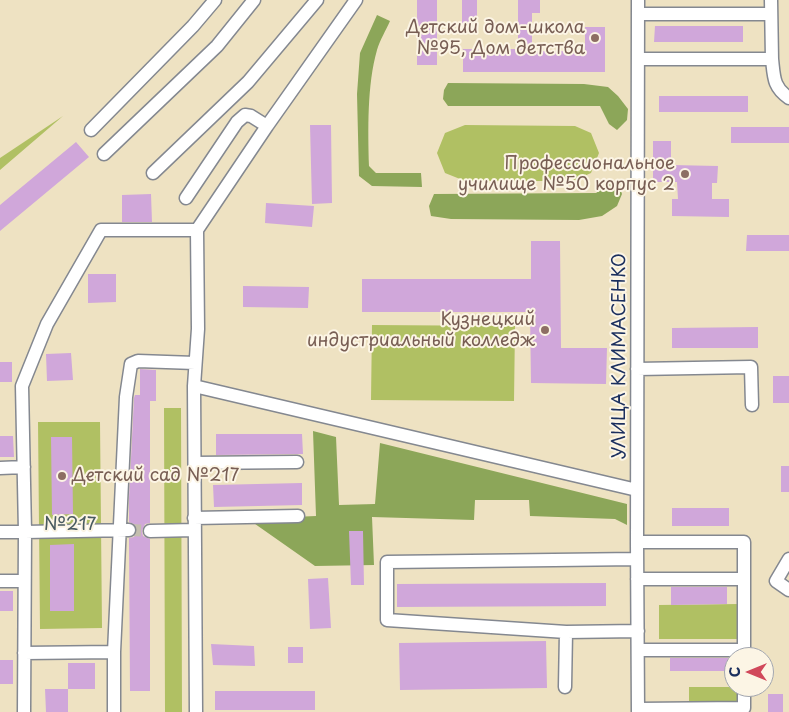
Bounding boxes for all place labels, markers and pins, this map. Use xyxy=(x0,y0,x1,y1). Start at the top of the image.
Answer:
place label: Детский дом-школа №95, Дом детства xyxy=(406,17,585,59)
marker: Детский дом-школа №95, Дом детства xyxy=(589,32,601,44)
place label: Профессиональное училище №50 корпус 2 xyxy=(458,153,675,195)
marker: Профессиональное училище №50 корпус 2 xyxy=(679,168,691,180)
place label: Кузнецкий индустриальный колледж xyxy=(307,309,535,352)
marker: Кузнецкий индустриальный колледж xyxy=(539,324,551,336)
place label: Детский сад №217 xyxy=(72,465,239,487)
marker: Детский сад №217 xyxy=(56,470,68,482)

